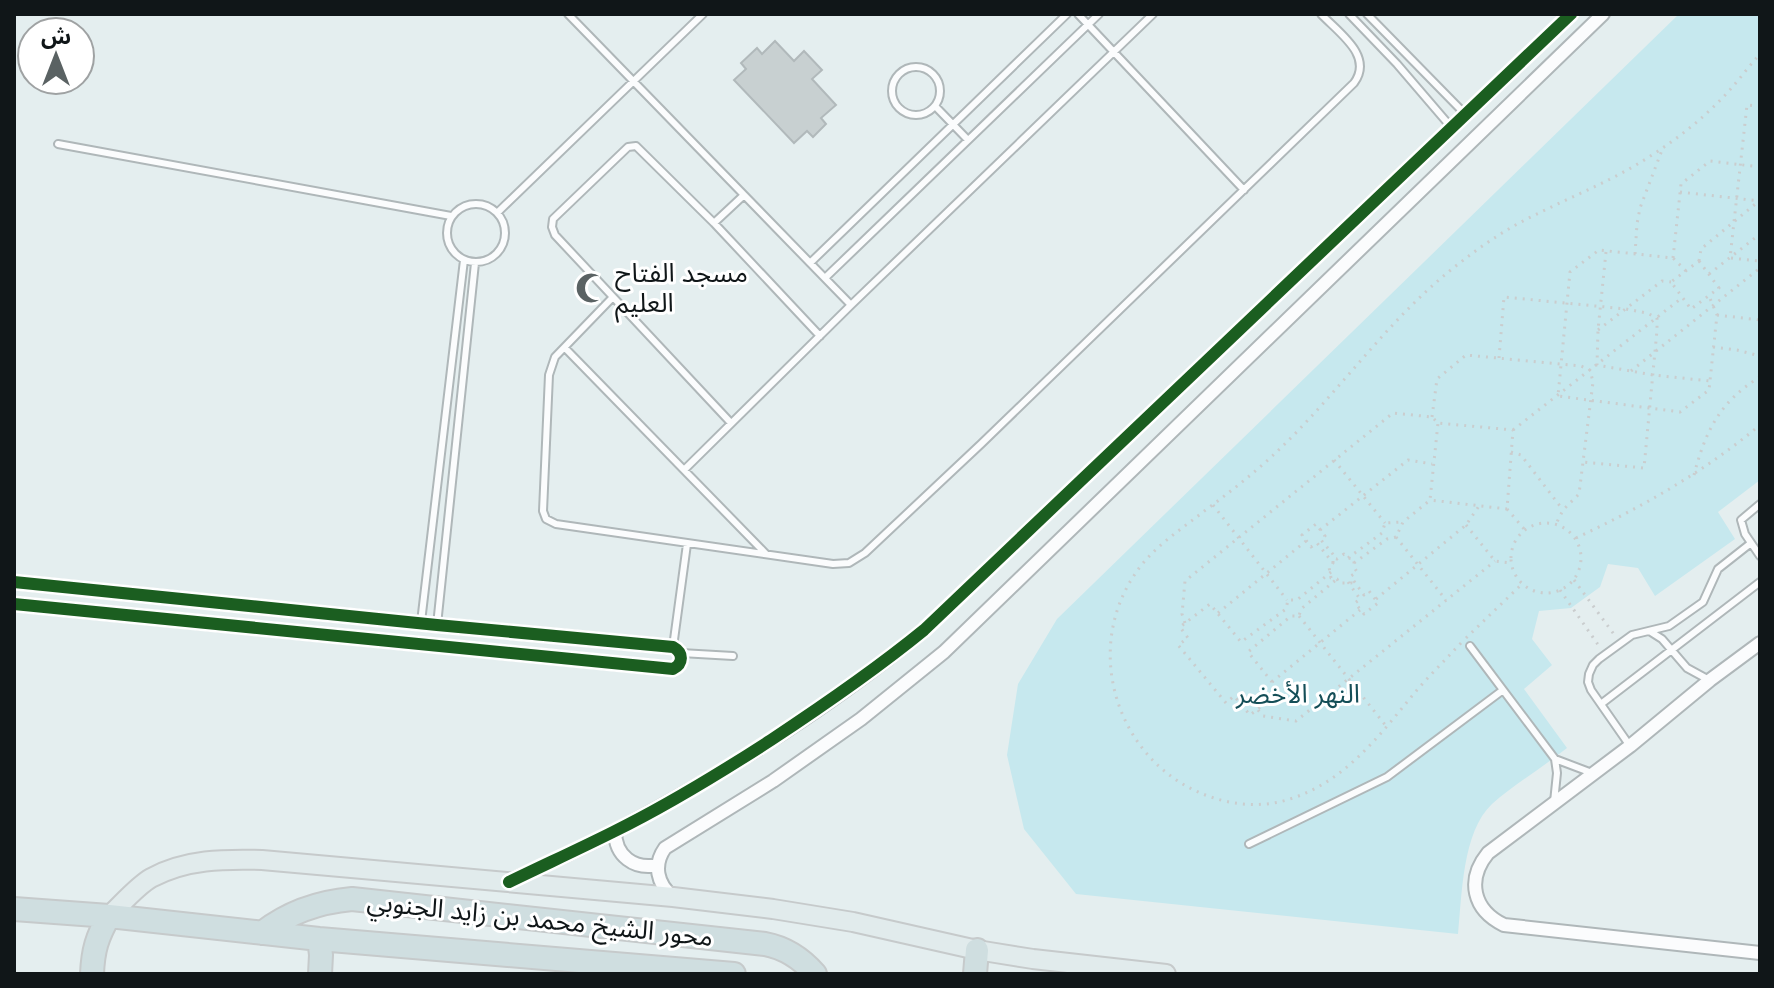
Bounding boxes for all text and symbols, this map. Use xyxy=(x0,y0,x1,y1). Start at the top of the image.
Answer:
north arrow xyxy=(16,16,96,96)
text: ش xyxy=(41,22,71,50)
place label: مسجد الفتاح العليم xyxy=(615,256,748,323)
mosque icon: مسجد الفتاح العليم xyxy=(574,271,608,305)
park label: النهر الأخضر xyxy=(1235,677,1360,710)
street label: محور الشيخ محمد بن زايد الجنوبي xyxy=(365,884,715,957)

